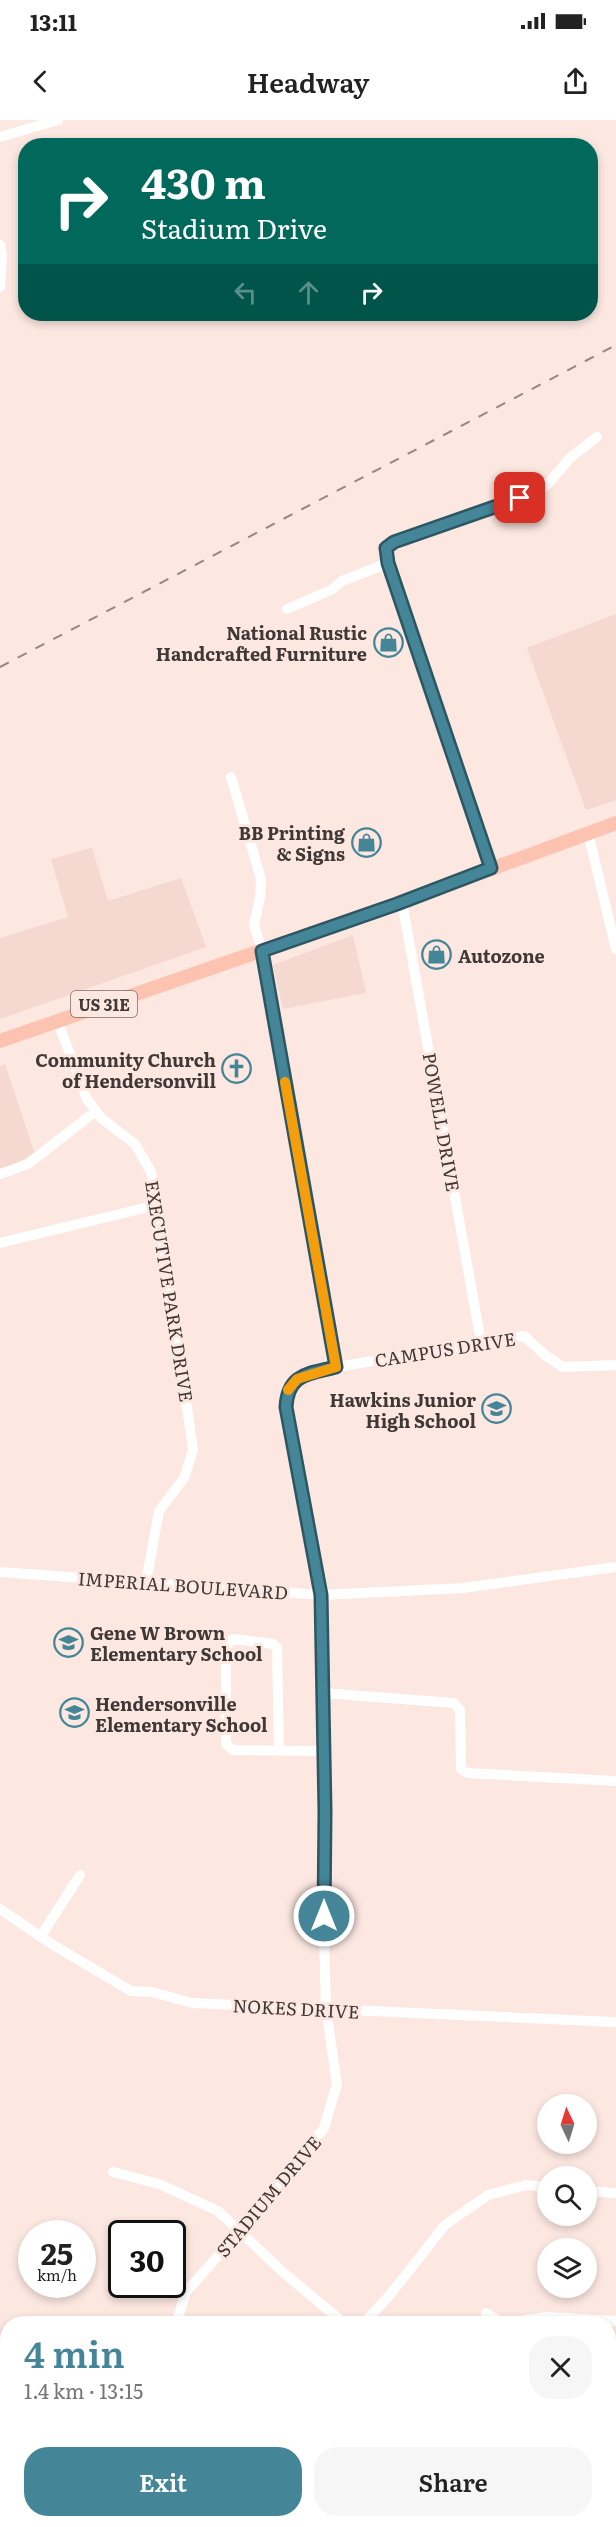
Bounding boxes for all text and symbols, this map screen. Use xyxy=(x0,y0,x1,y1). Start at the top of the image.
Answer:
text: 13:11 xyxy=(30,5,77,38)
text: Headway xyxy=(247,61,369,101)
icon: back xyxy=(24,65,57,98)
icon: share xyxy=(559,65,592,98)
text: 430 m xyxy=(141,150,266,212)
icon: right xyxy=(42,162,120,240)
text: Stadium Drive xyxy=(141,207,327,247)
icon: left xyxy=(229,276,262,309)
icon: ahead xyxy=(292,276,325,309)
icon: right xyxy=(355,276,388,309)
pin xyxy=(494,472,545,523)
icon: arrive xyxy=(503,481,536,514)
place label: National Rustic Handcrafted Furniture xyxy=(156,619,367,667)
shop icon: National Rustic Handcrafted Furniture xyxy=(372,626,404,658)
place label: BB Printing & Signs xyxy=(239,819,346,867)
shop icon: BB Printing & Signs xyxy=(350,826,382,858)
shop icon: Autozone xyxy=(421,939,453,971)
place label: Autozone xyxy=(458,942,545,969)
road number: US 31E xyxy=(71,991,137,1017)
place label: Community Church of Hendersonvill xyxy=(35,1046,216,1094)
street label: POWELL DRIVE xyxy=(416,1050,468,1194)
church icon: Community Church of Hendersonvill xyxy=(221,1053,253,1085)
street label: EXECUTIVE PARK DRIVE xyxy=(139,1178,201,1404)
street label: CAMPUS DRIVE xyxy=(373,1325,517,1373)
place label: Hawkins Junior High School xyxy=(330,1386,476,1434)
school or university icon: Hawkins Junior High School xyxy=(481,1393,513,1425)
street label: IMPERIAL BOULEVARD xyxy=(77,1564,289,1606)
place label: Gene W Brown Elementary School xyxy=(90,1619,263,1667)
school or university icon: Gene W Brown Elementary School xyxy=(53,1626,85,1658)
place label: Hendersonville Elementary School xyxy=(95,1690,268,1738)
school or university icon: Hendersonville Elementary School xyxy=(58,1697,90,1729)
position arrow xyxy=(292,1884,356,1948)
street label: NOKES DRIVE xyxy=(232,1991,360,2025)
north arrow xyxy=(537,2094,597,2154)
map controls xyxy=(537,2094,597,2298)
street label: STADIUM DRIVE xyxy=(209,2129,327,2263)
button: search xyxy=(537,2166,597,2226)
speed limit sign: 30 xyxy=(108,2220,186,2298)
text: 25 xyxy=(41,2230,73,2274)
button: layers xyxy=(537,2238,597,2298)
text: km/h xyxy=(37,2263,77,2286)
text: 4 min xyxy=(24,2326,125,2379)
button: close xyxy=(529,2336,592,2399)
text: 1.4 km · 13:15 xyxy=(24,2375,143,2405)
button: Exit xyxy=(24,2447,302,2516)
button: Share xyxy=(314,2447,592,2516)

